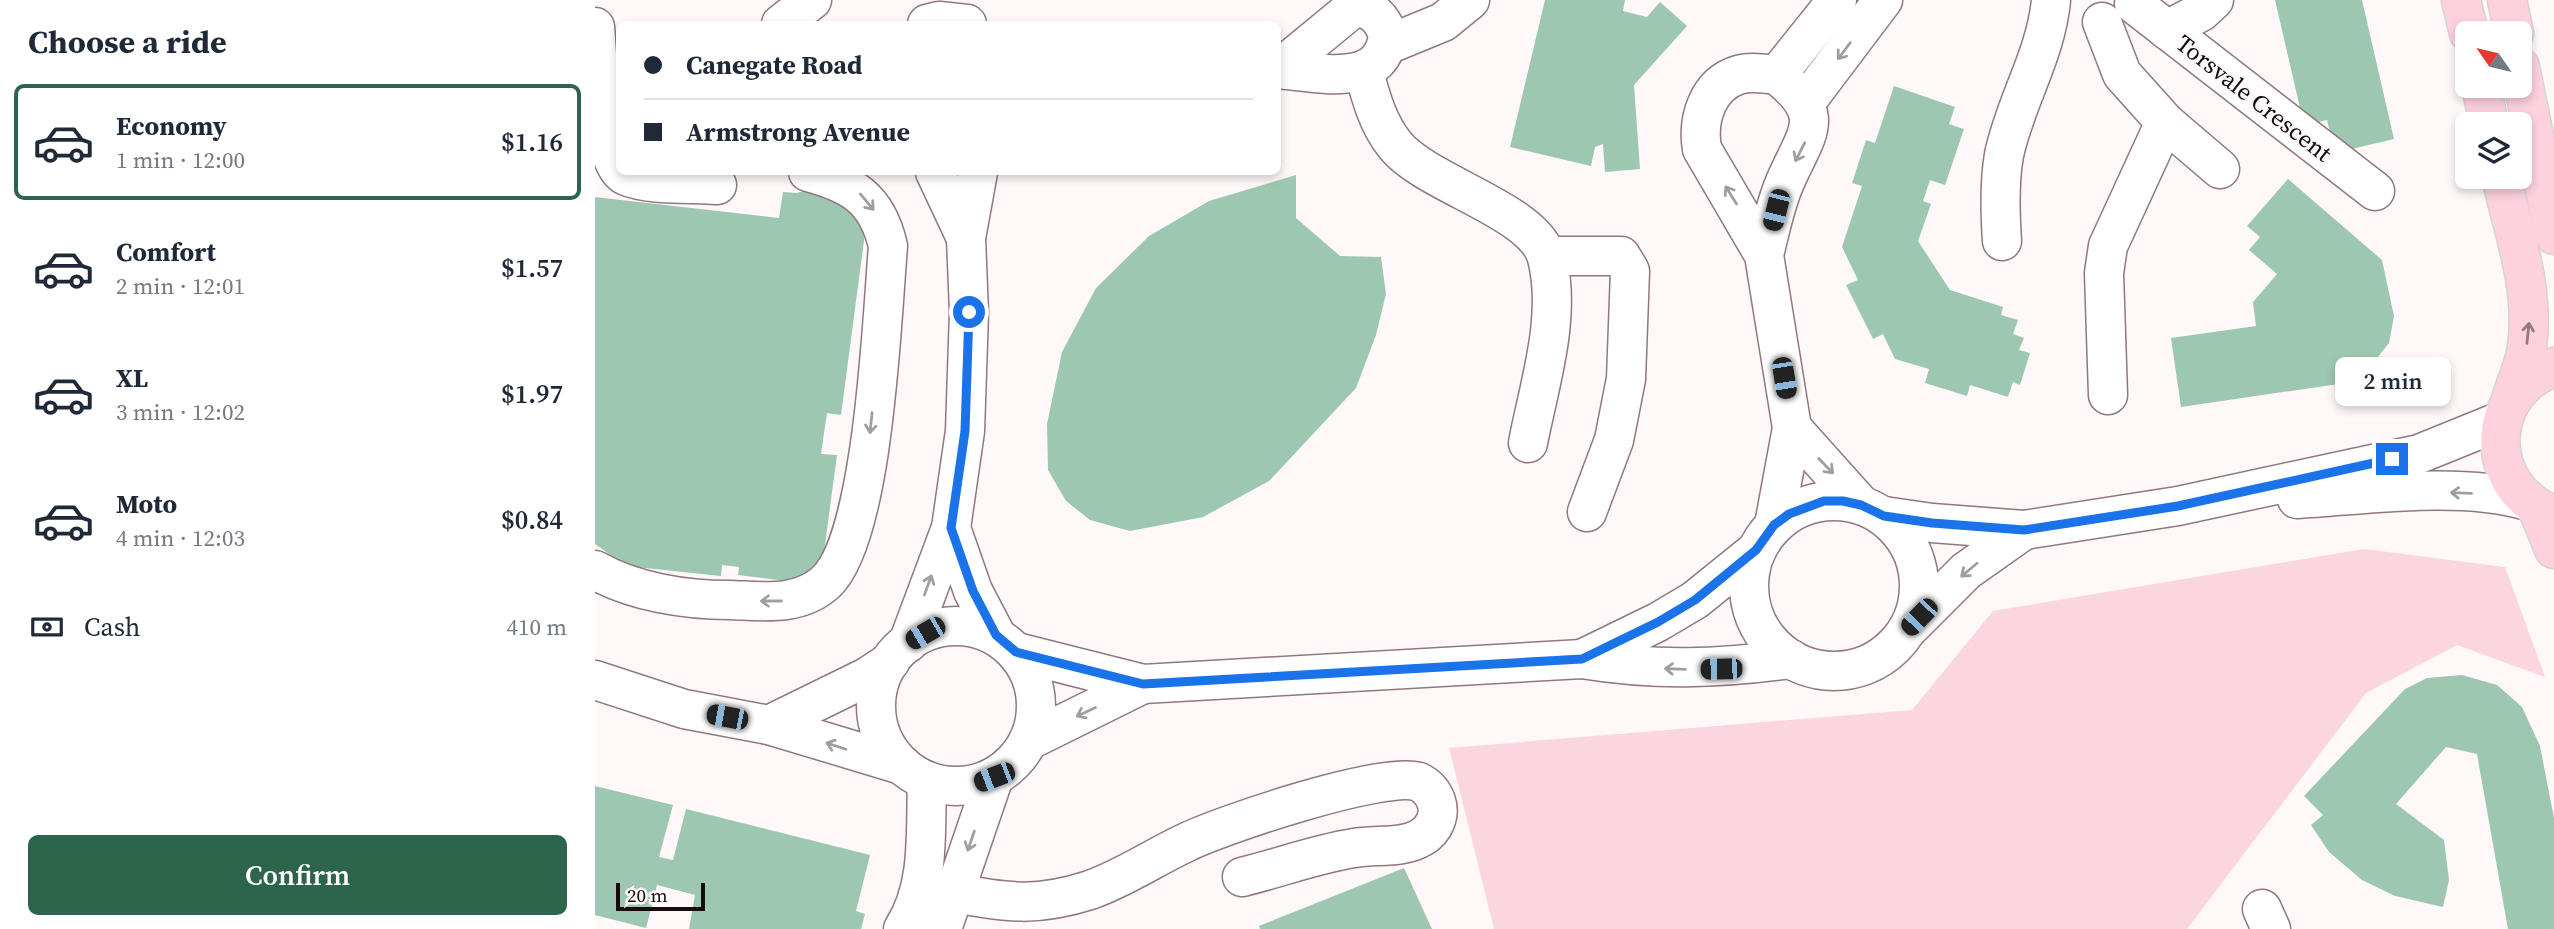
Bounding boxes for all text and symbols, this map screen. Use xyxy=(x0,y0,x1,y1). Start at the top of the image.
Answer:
text: Choose a ride xyxy=(28,20,227,64)
north arrow xyxy=(2455,21,2532,98)
map controls xyxy=(2455,21,2532,189)
street label: Torsvale Crescent xyxy=(2169,27,2339,169)
one-way arrow xyxy=(1837,41,1852,60)
text: Canegate Road xyxy=(686,47,862,83)
text: Economy xyxy=(116,108,227,144)
icon: car xyxy=(32,111,95,174)
button: layers xyxy=(2455,112,2532,189)
text: Armstrong Avenue xyxy=(686,114,910,150)
text: $1.16 xyxy=(501,124,563,160)
one-way arrow xyxy=(1792,141,1806,162)
text: 1 min · 12:00 xyxy=(116,144,245,176)
one-way arrow xyxy=(1724,186,1738,206)
car xyxy=(1761,187,1792,233)
one-way arrow xyxy=(858,193,874,211)
text: Comfort xyxy=(116,234,216,270)
icon: car xyxy=(32,237,95,300)
text: $1.57 xyxy=(501,250,563,286)
text: 2 min · 12:01 xyxy=(116,270,245,302)
route start xyxy=(953,296,985,328)
one-way arrow xyxy=(2522,322,2535,345)
car xyxy=(1771,356,1798,400)
callout: 2 min xyxy=(2334,358,2450,406)
text: XL xyxy=(116,360,148,396)
icon: car xyxy=(32,363,95,426)
text: 2 min xyxy=(2363,365,2423,397)
text: $1.97 xyxy=(501,376,563,412)
text: 3 min · 12:02 xyxy=(116,396,245,428)
one-way arrow xyxy=(865,411,878,434)
route end xyxy=(2376,443,2408,475)
one-way arrow xyxy=(1818,457,1835,474)
text: Moto xyxy=(116,486,177,522)
one-way arrow xyxy=(2449,486,2472,499)
icon: car xyxy=(32,489,95,552)
text: $0.84 xyxy=(501,502,563,538)
text: 4 min · 12:03 xyxy=(116,522,245,554)
one-way arrow xyxy=(1960,561,1978,577)
one-way arrow xyxy=(923,575,936,596)
one-way arrow xyxy=(760,594,783,608)
car xyxy=(1897,595,1942,639)
icon: cash xyxy=(28,608,66,646)
text: Cash xyxy=(84,609,140,645)
text: 410 m xyxy=(506,611,567,643)
car xyxy=(902,613,949,653)
car xyxy=(1700,658,1743,680)
one-way arrow xyxy=(1663,662,1686,676)
car xyxy=(705,703,750,731)
one-way arrow xyxy=(1076,706,1097,719)
one-way arrow xyxy=(826,739,848,751)
car xyxy=(971,760,1018,794)
one-way arrow xyxy=(964,829,976,851)
button: Confirm xyxy=(28,835,567,915)
scale bar xyxy=(616,880,705,912)
text: 20 m xyxy=(627,882,668,908)

